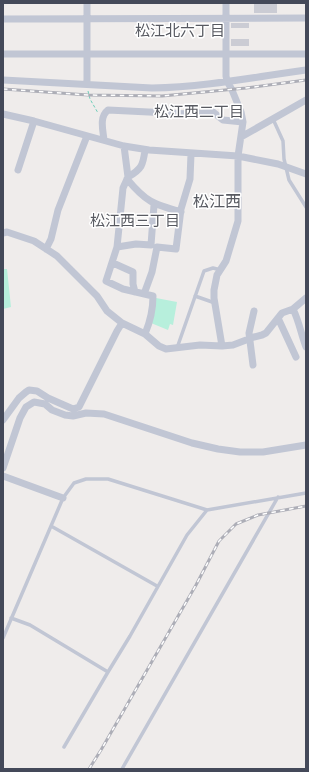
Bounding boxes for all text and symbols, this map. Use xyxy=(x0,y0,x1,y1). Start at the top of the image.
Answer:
district label: 松江北六丁目 xyxy=(135,21,225,39)
district label: 松江西二丁目 xyxy=(154,102,244,120)
district label: 松江西 xyxy=(193,191,241,210)
district label: 松江西三丁目 xyxy=(90,211,180,229)

